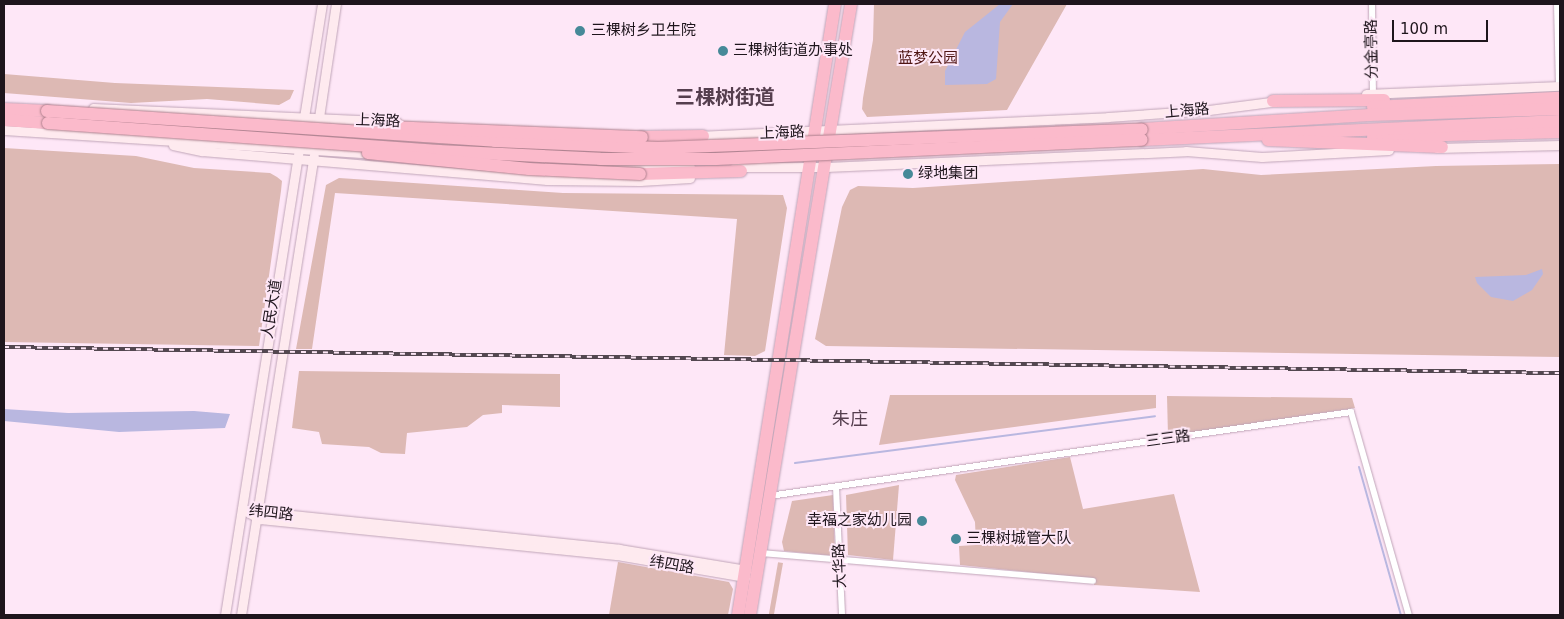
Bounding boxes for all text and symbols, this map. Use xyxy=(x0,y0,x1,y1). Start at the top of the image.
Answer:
scale bar xyxy=(1394,10,1490,42)
street label: 分金亭路 xyxy=(1362,19,1382,79)
text: 100 m xyxy=(1400,20,1448,38)
place label: 三棵树乡卫生院 xyxy=(591,22,696,40)
marker: 三棵树乡卫生院 xyxy=(573,24,587,38)
place label: 三棵树街道办事处 xyxy=(733,42,853,60)
marker: 三棵树街道办事处 xyxy=(717,45,729,57)
park label: 蓝梦公园 xyxy=(898,50,958,68)
district label: 三棵树街道 xyxy=(675,85,775,109)
street label: 上海路 xyxy=(1164,100,1210,122)
street label: 上海路 xyxy=(355,111,401,131)
street label: 上海路 xyxy=(759,123,805,143)
place label: 绿地集团 xyxy=(918,165,978,183)
marker: 绿地集团 xyxy=(902,168,914,180)
street label: 人民大道 xyxy=(258,278,286,340)
district label: 朱庄 xyxy=(832,408,868,430)
street label: 三三路 xyxy=(1144,427,1192,451)
street label: 纬四路 xyxy=(248,502,294,524)
place label: 幸福之家幼儿园 xyxy=(807,512,912,530)
marker: 幸福之家幼儿园 xyxy=(916,515,928,527)
place label: 三棵树城管大队 xyxy=(966,530,1071,548)
marker: 三棵树城管大队 xyxy=(950,533,962,545)
street label: 大华路 xyxy=(830,543,850,589)
street label: 纬四路 xyxy=(648,552,696,578)

